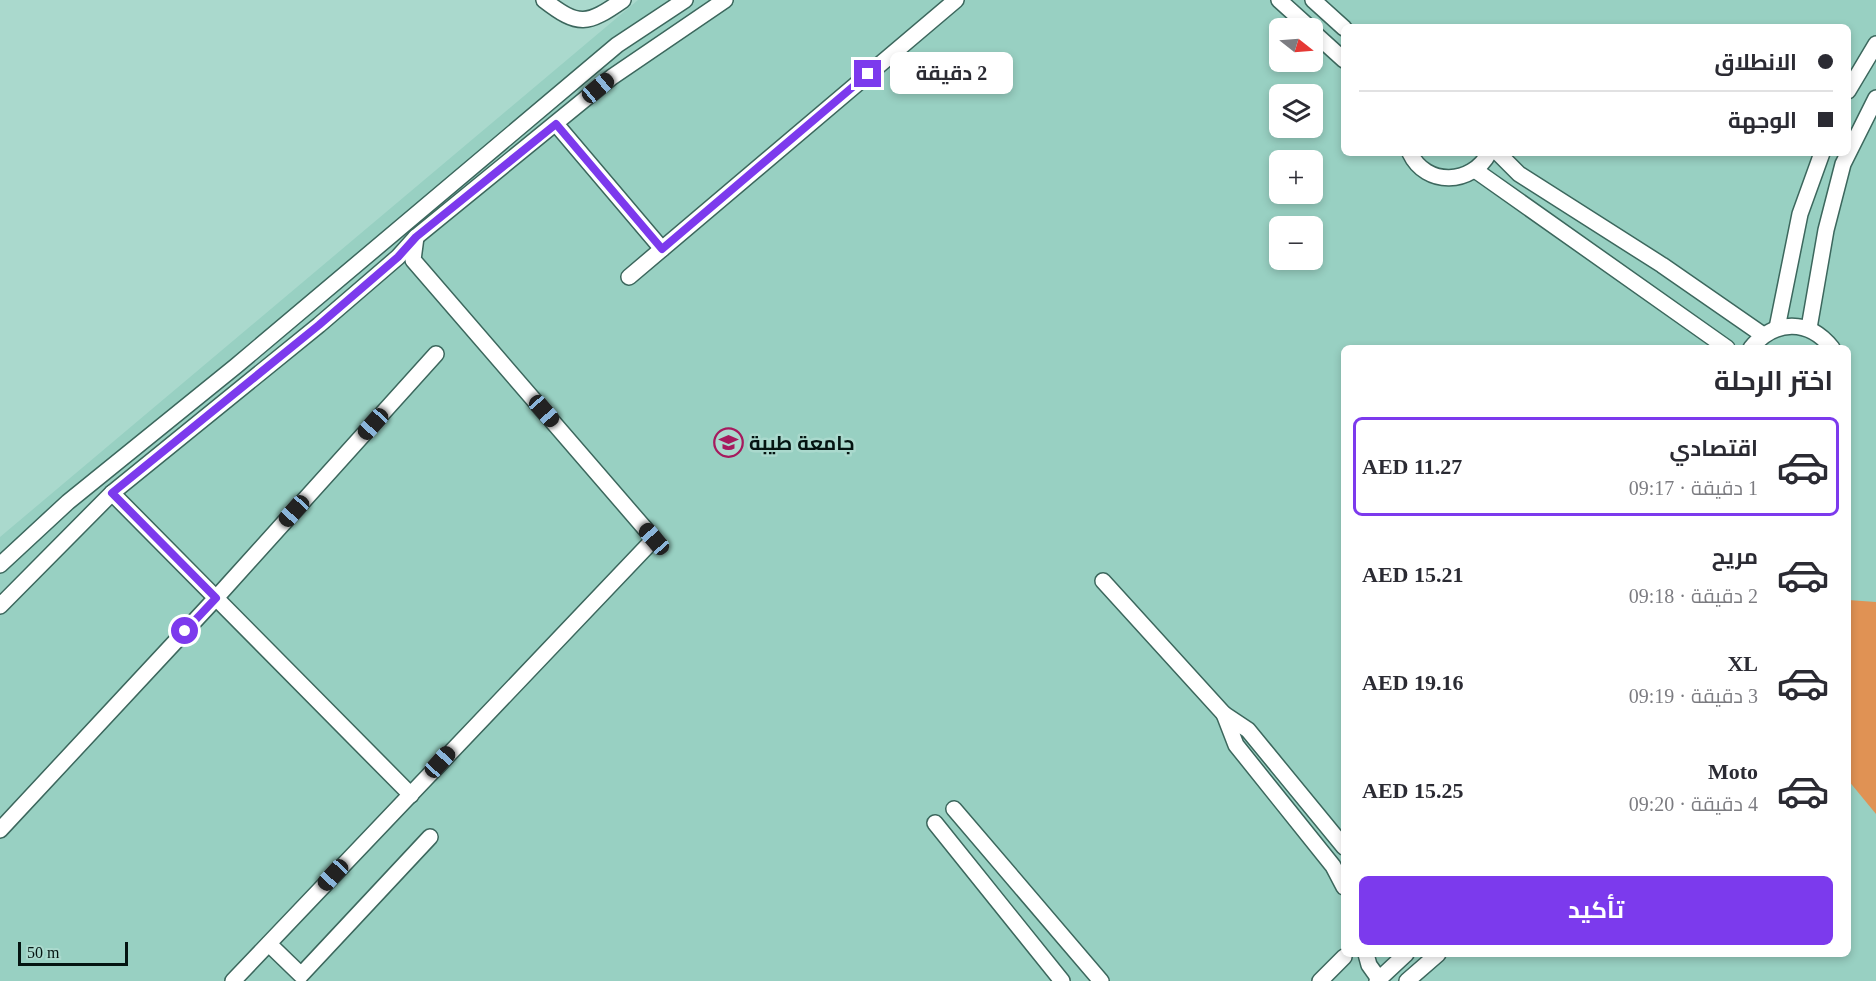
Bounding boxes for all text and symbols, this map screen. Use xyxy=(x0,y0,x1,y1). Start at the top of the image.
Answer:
north arrow xyxy=(1269,18,1323,72)
map controls xyxy=(1269,18,1323,270)
text: الانطلاق xyxy=(1714,50,1797,75)
callout: 2 دقيقة xyxy=(889,53,1012,95)
route end xyxy=(854,60,881,87)
text: 2 دقيقة xyxy=(916,62,987,84)
car xyxy=(578,70,618,106)
button: layers xyxy=(1269,84,1323,138)
text: الوجهة xyxy=(1728,108,1797,133)
button: + xyxy=(1269,150,1323,204)
button: − xyxy=(1269,216,1323,270)
text: اختر الرحلة xyxy=(1714,366,1833,396)
car xyxy=(525,392,563,430)
car xyxy=(354,405,392,443)
school or university icon: جامعة طيبة xyxy=(712,427,744,459)
place label: جامعة طيبة xyxy=(749,432,855,455)
text: اقتصادي xyxy=(1669,436,1758,461)
icon: car xyxy=(1776,440,1830,494)
text: AED 11.27 xyxy=(1362,454,1462,479)
text: 1 دقيقة · 09:17 xyxy=(1629,477,1758,499)
car xyxy=(275,492,313,530)
car xyxy=(635,520,673,558)
text: مريح xyxy=(1712,544,1758,569)
icon: car xyxy=(1776,548,1830,602)
text: AED 15.21 xyxy=(1362,562,1463,587)
text: 2 دقيقة · 09:18 xyxy=(1629,585,1758,607)
route start xyxy=(171,617,198,644)
text: XL xyxy=(1727,651,1758,676)
icon: car xyxy=(1776,656,1830,710)
text: AED 19.16 xyxy=(1362,670,1463,695)
text: 3 دقيقة · 09:19 xyxy=(1629,685,1758,707)
car xyxy=(421,743,459,781)
text: Moto xyxy=(1708,759,1758,784)
icon: car xyxy=(1776,764,1830,818)
text: AED 15.25 xyxy=(1362,778,1463,803)
text: 4 دقيقة · 09:20 xyxy=(1629,793,1758,815)
car xyxy=(314,856,352,894)
button: تأكيد xyxy=(1359,876,1833,945)
scale bar xyxy=(18,939,128,966)
text: 50 m xyxy=(27,944,59,961)

